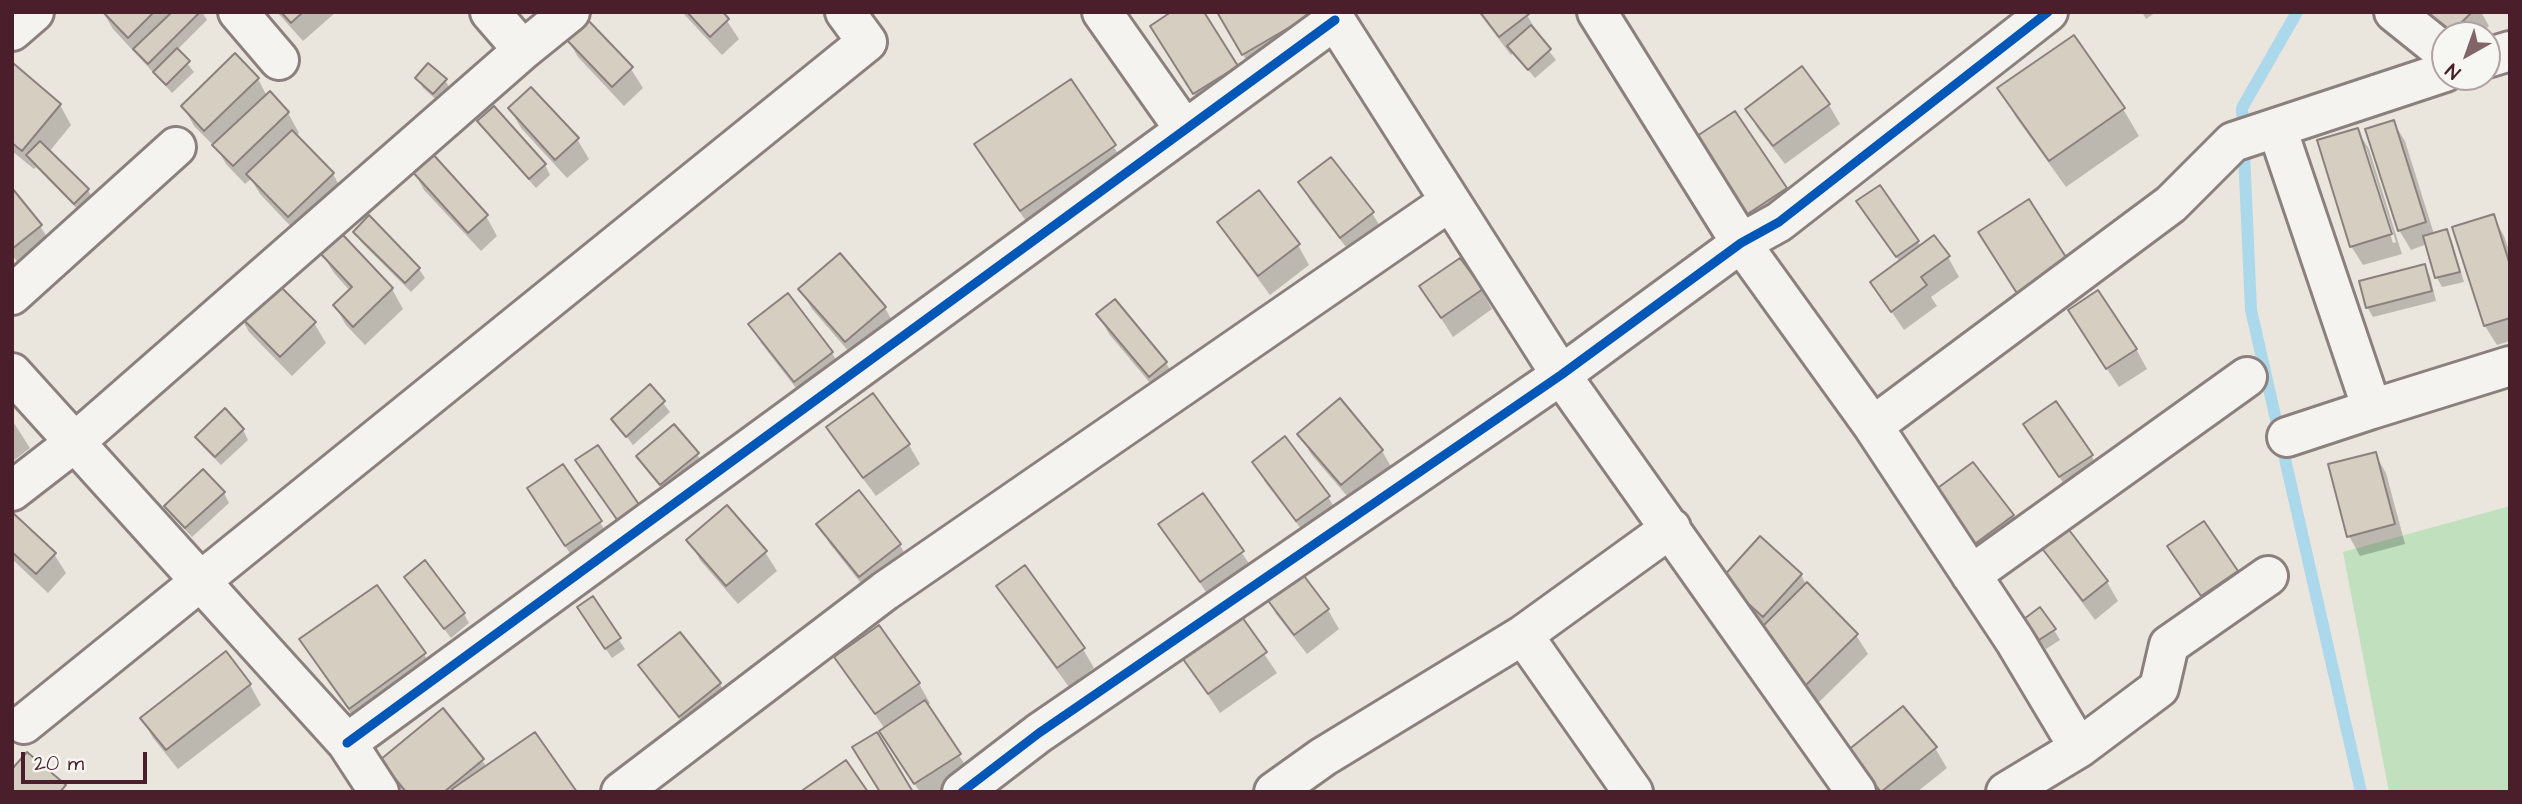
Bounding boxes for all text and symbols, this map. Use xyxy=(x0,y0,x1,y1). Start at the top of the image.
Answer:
north arrow xyxy=(2431,21,2501,91)
text: N xyxy=(2440,57,2467,85)
scale bar xyxy=(24,738,150,782)
text: 20 m xyxy=(34,749,84,778)

